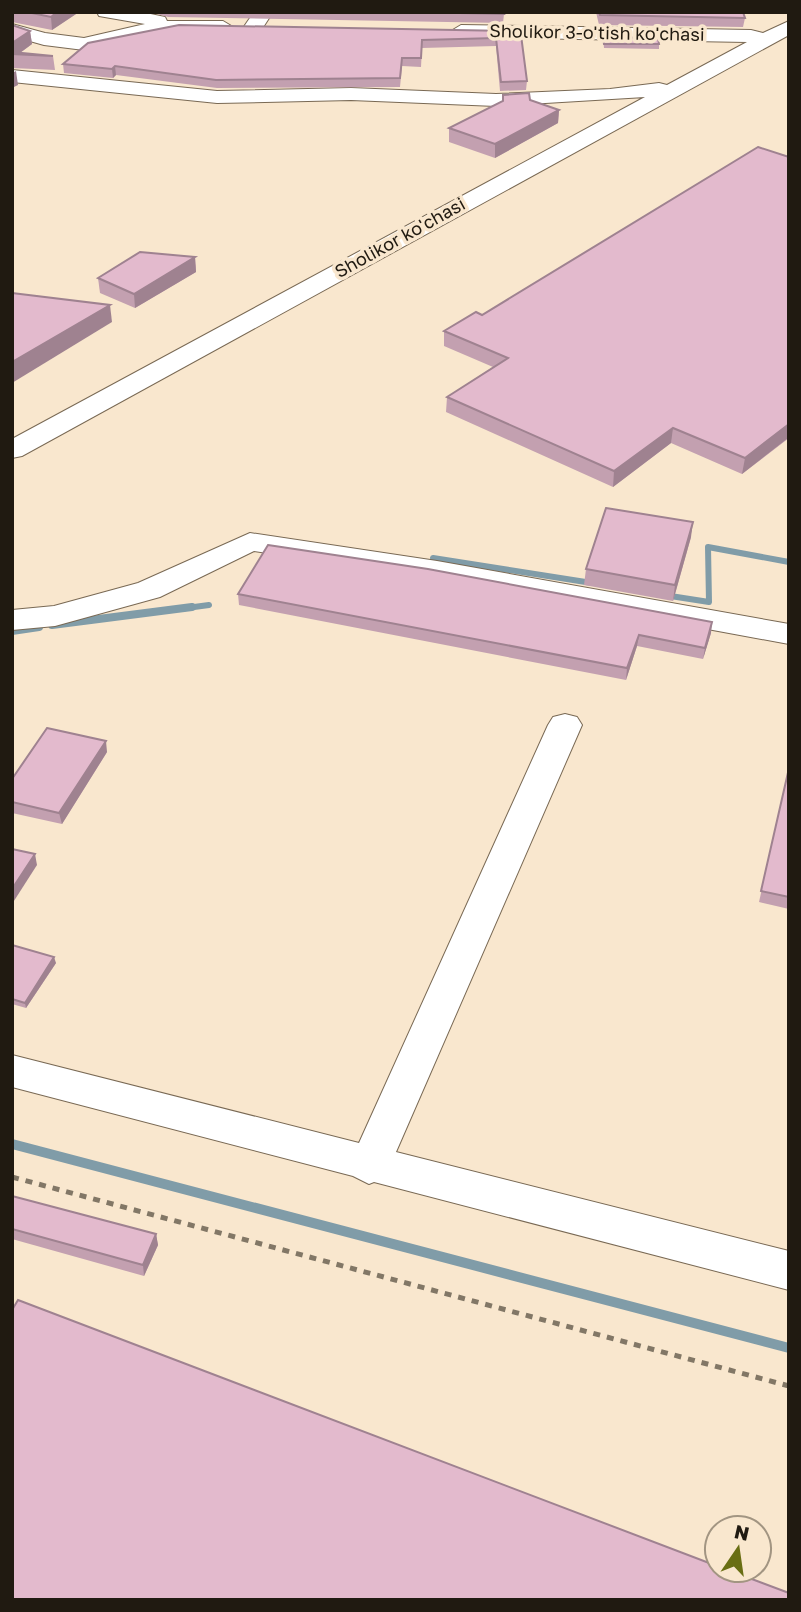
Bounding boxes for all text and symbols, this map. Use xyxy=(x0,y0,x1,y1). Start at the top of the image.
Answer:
street label: Sholikor 3-o'tish ko'chasi xyxy=(489,19,705,45)
street label: Sholikor ko'chasi xyxy=(330,192,469,282)
north arrow xyxy=(703,1514,773,1584)
text: N xyxy=(732,1519,752,1545)

